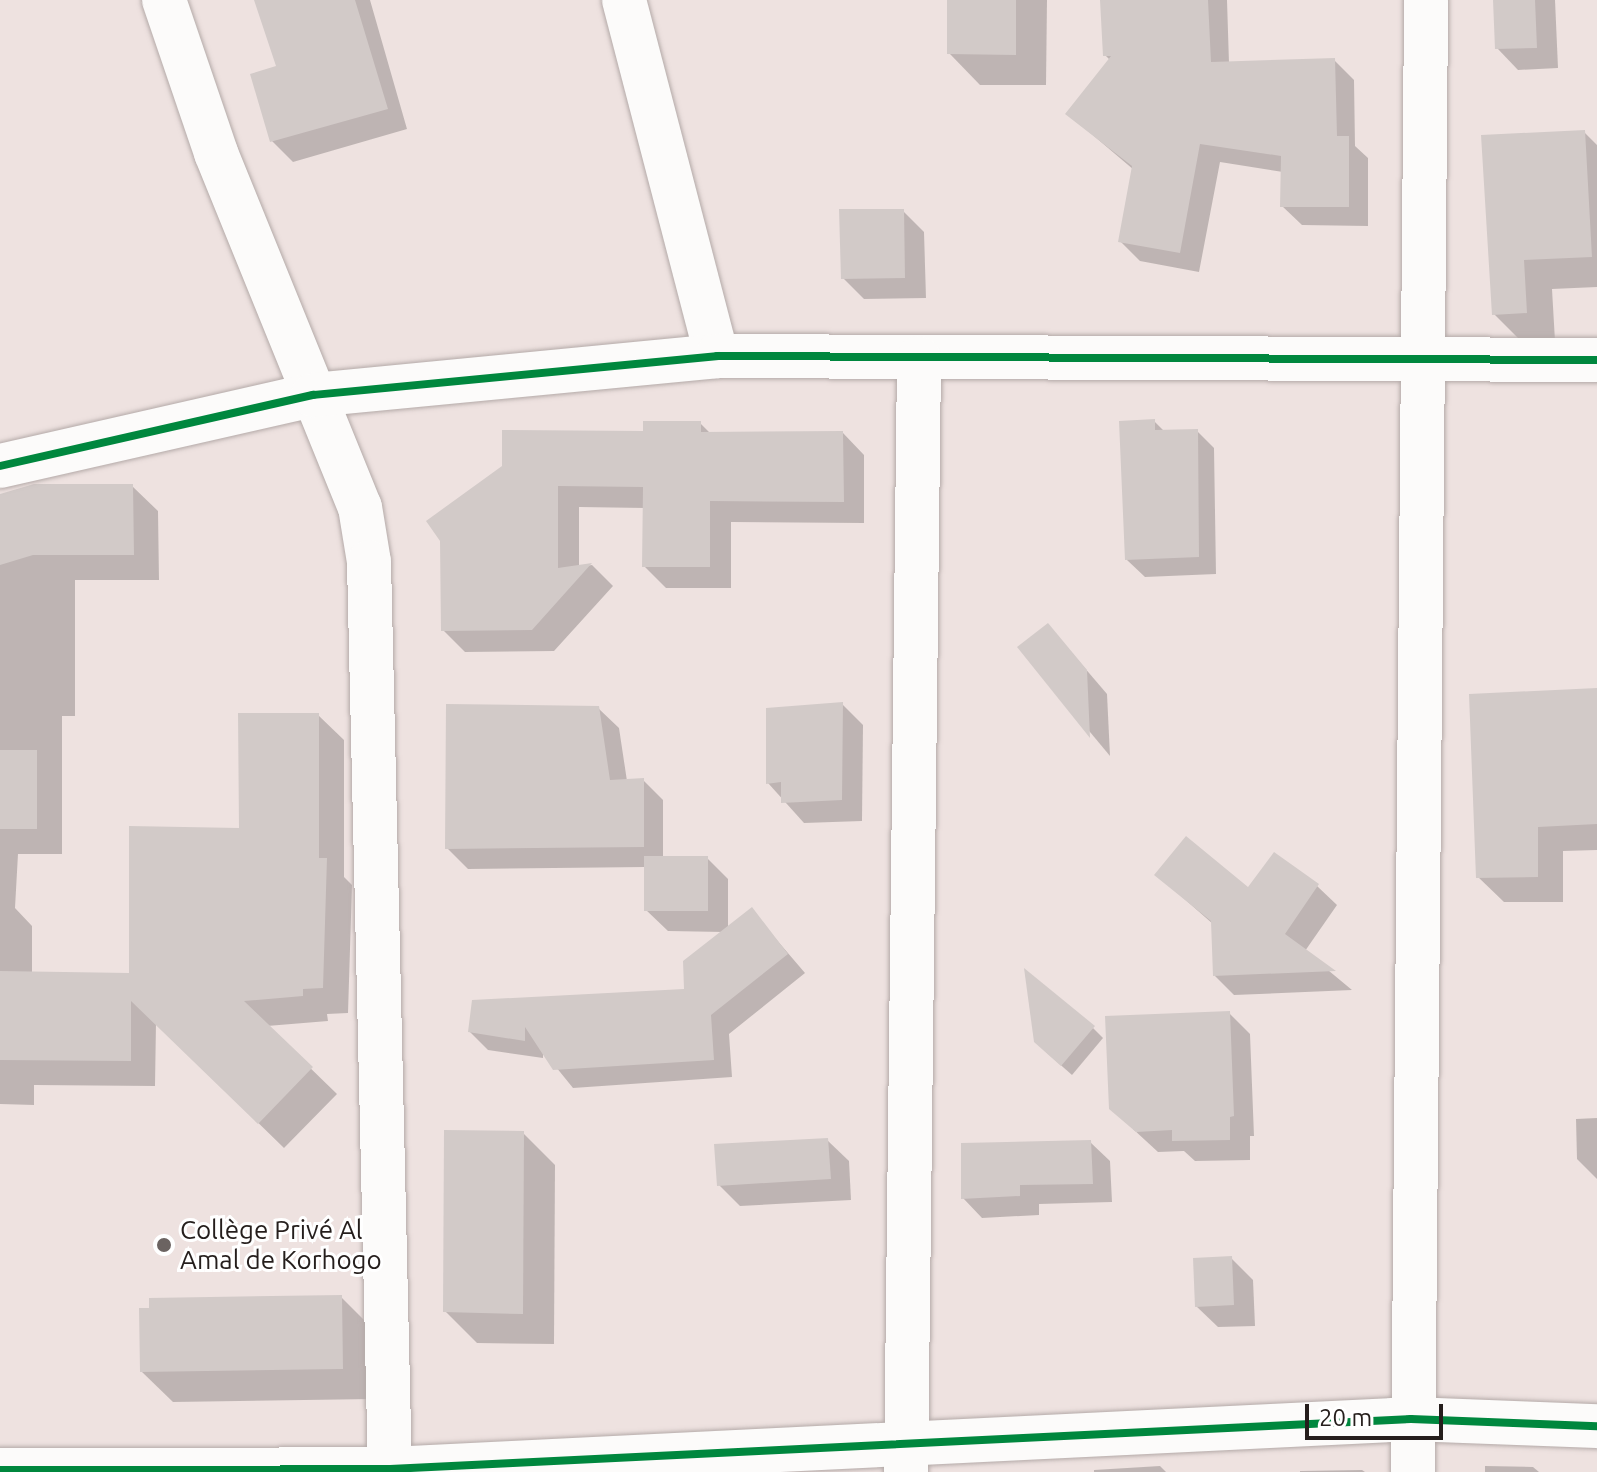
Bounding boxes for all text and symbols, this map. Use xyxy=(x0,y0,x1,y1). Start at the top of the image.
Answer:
place label: Collège Privé Al Amal de Korhogo xyxy=(180,1214,382,1276)
marker: Collège Privé Al Amal de Korhogo xyxy=(155,1236,173,1254)
scale bar xyxy=(1309,1388,1447,1438)
text: 20 m xyxy=(1319,1404,1372,1431)

